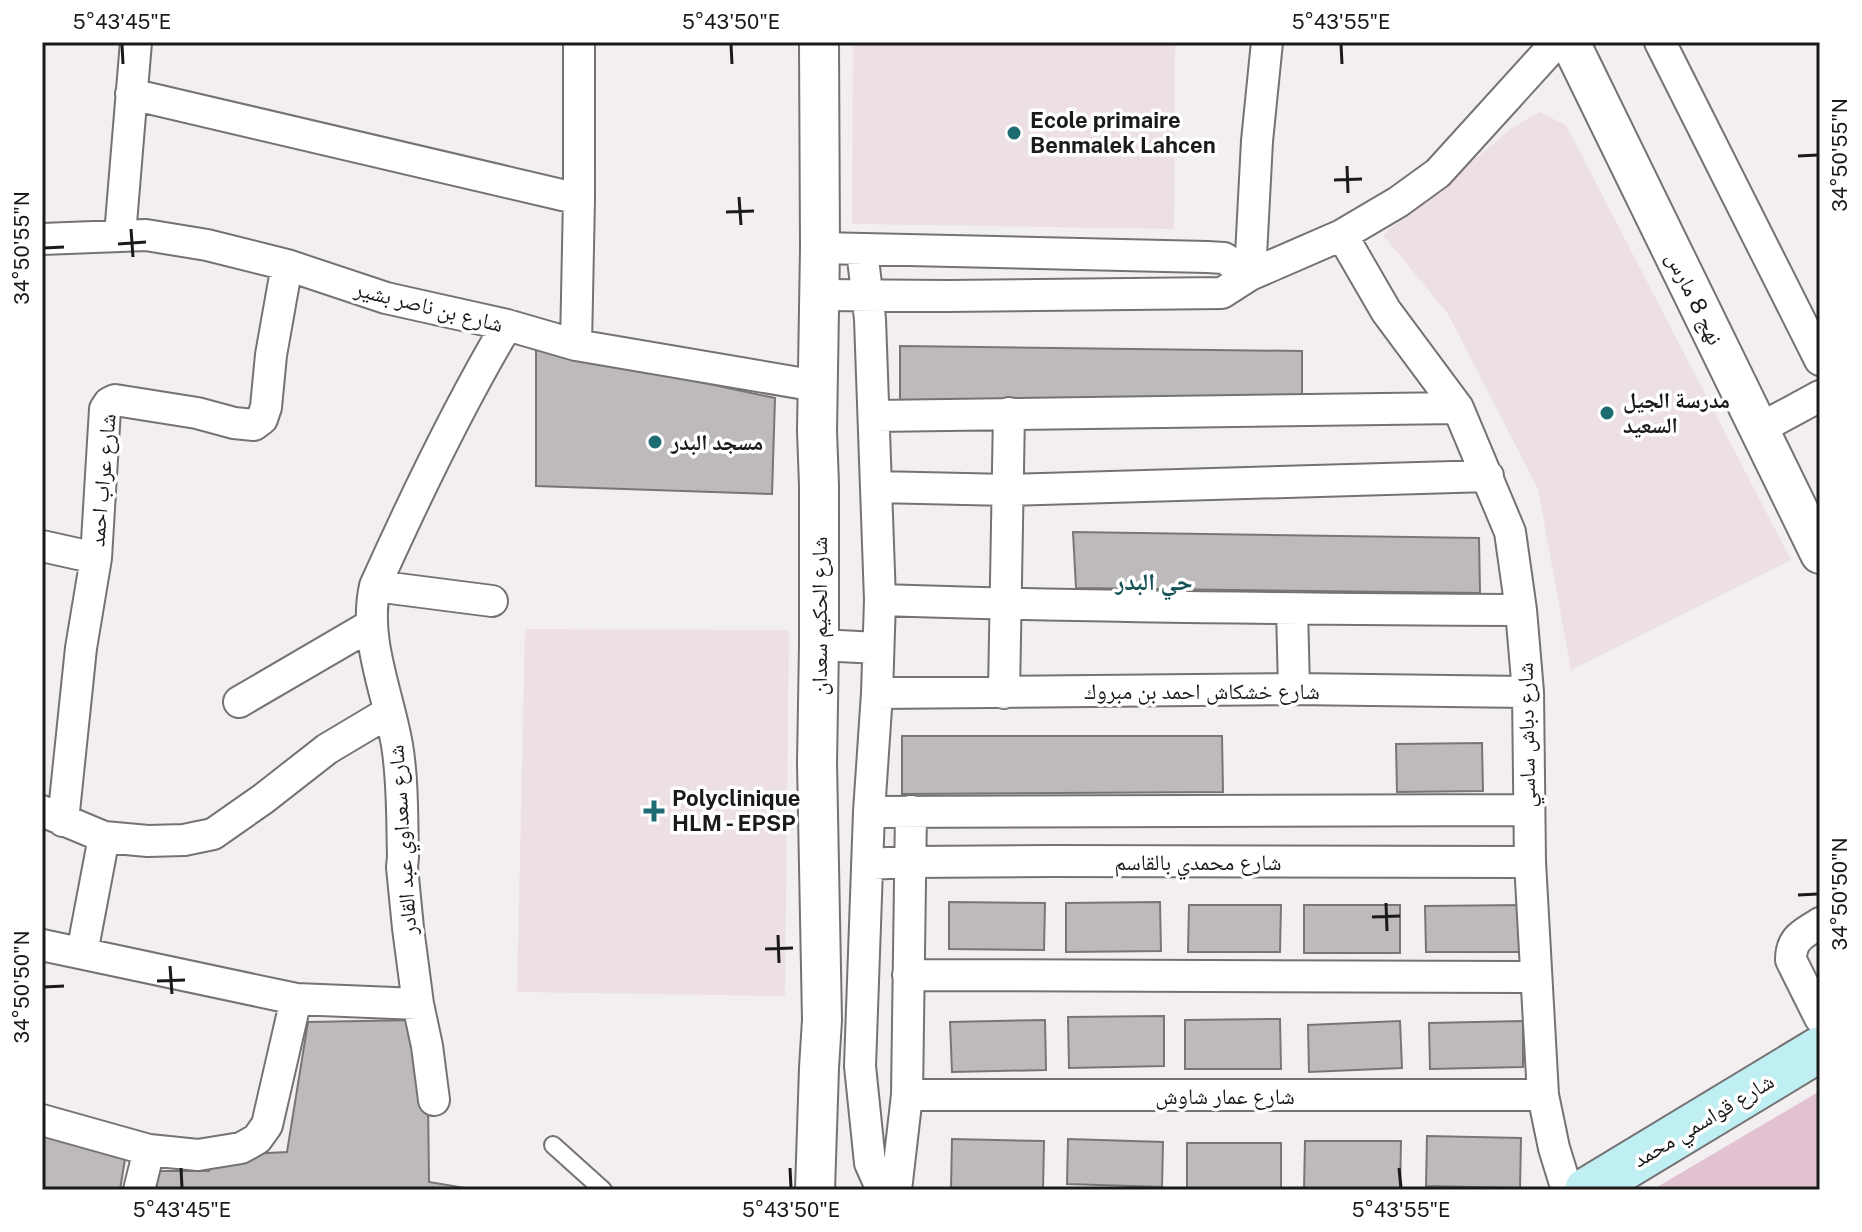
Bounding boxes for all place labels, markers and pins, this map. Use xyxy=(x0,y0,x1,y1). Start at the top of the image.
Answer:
place label: Ecole primaire Benmalek Lahcen xyxy=(1030,107,1216,158)
marker: Ecole primaire Benmalek Lahcen xyxy=(1005,124,1023,142)
place label: مدرسة الجيل السعيد xyxy=(1623,387,1730,438)
marker: مدرسة الجيل السعيد xyxy=(1598,404,1616,422)
place label: مسجد البدر xyxy=(670,429,763,456)
marker: مسجد البدر xyxy=(646,433,664,451)
place label: Polyclinique HLM - EPSP xyxy=(672,785,800,836)
marker: Polyclinique HLM - EPSP xyxy=(643,800,665,822)

